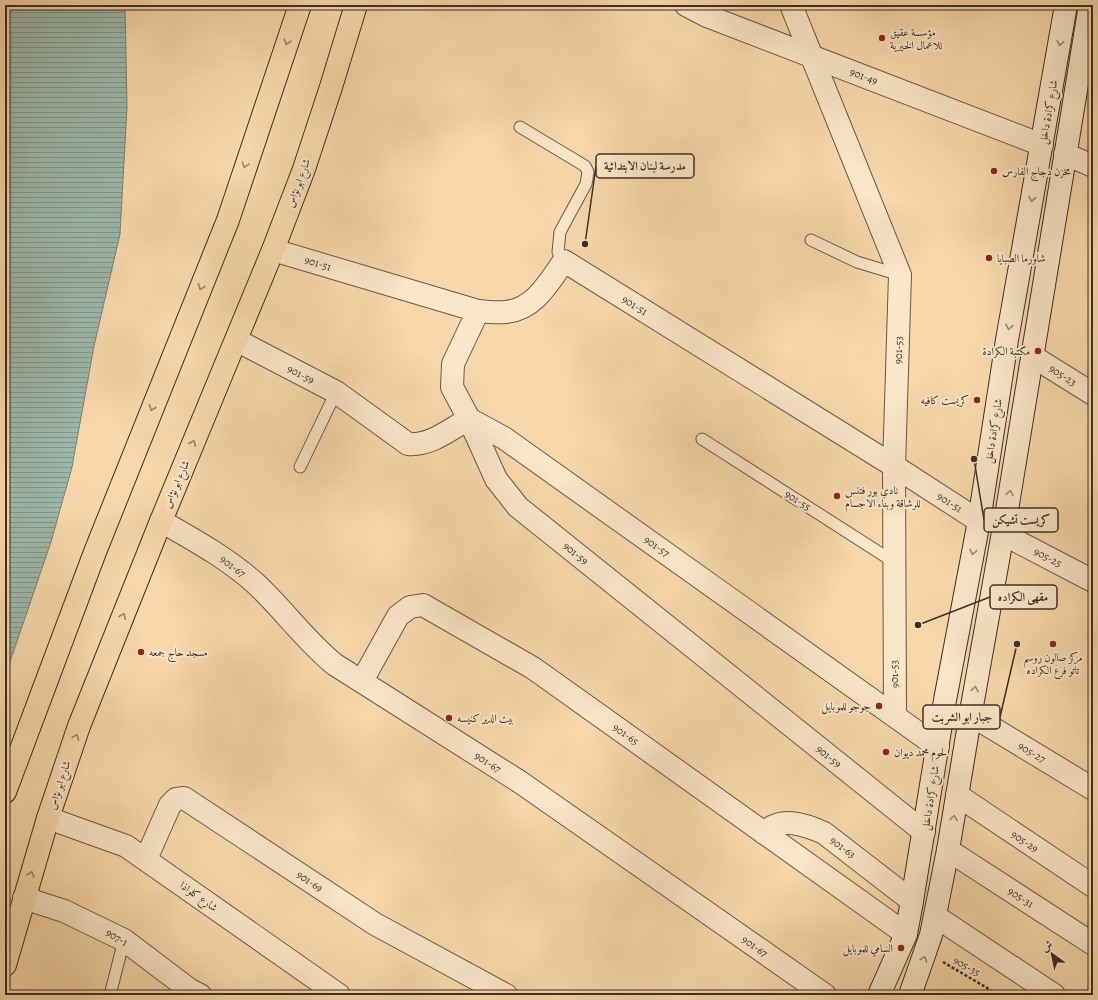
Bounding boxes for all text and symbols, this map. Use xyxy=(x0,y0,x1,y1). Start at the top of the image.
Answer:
place label: مؤسسة عقيق للاعمال الخيرية xyxy=(890,25,942,53)
marker: مؤسسة عقيق للاعمال الخيرية xyxy=(877,33,887,43)
one-way arrow xyxy=(283,38,292,45)
one-way arrow xyxy=(1056,40,1064,47)
street label: 901-49 xyxy=(848,64,880,89)
street label: شارع كرادة داخل xyxy=(1035,79,1064,146)
callout: مدرسة لبنان الابتدائية xyxy=(596,154,694,178)
street label: شارع ابو نؤاس xyxy=(283,157,316,210)
text: مدرسة لبنان الابتدائية xyxy=(604,158,686,174)
one-way arrow xyxy=(241,161,250,168)
place label: مخزن دجاج الفارس xyxy=(1002,164,1071,182)
marker: مخزن دجاج الفارس xyxy=(989,166,999,176)
one-way arrow xyxy=(1029,196,1037,202)
place label: شاورما الصبايا xyxy=(997,251,1046,266)
street label: 901-51 xyxy=(303,252,333,275)
marker: شاورما الصبايا xyxy=(984,253,994,263)
one-way arrow xyxy=(197,283,205,290)
street label: 901-51 xyxy=(619,292,650,319)
one-way arrow xyxy=(1006,324,1014,330)
street label: 901-53 xyxy=(891,336,906,364)
place label: مكتبة الكرادة xyxy=(983,344,1030,359)
marker: مكتبة الكرادة xyxy=(1033,346,1043,356)
street label: 901-59 xyxy=(285,361,317,388)
street label: 905-23 xyxy=(1046,361,1079,390)
place label: كريست كافيه xyxy=(920,393,969,408)
marker: كريست كافيه xyxy=(972,395,982,405)
street label: شارع كرادة داخل xyxy=(981,398,1008,465)
one-way arrow xyxy=(149,404,157,411)
one-way arrow xyxy=(188,440,196,448)
street label: شارع ابو نؤاس xyxy=(160,458,195,511)
place label: نادي بور فتنس للرشاقة وبناء الاجسام xyxy=(845,483,921,513)
street label: 901-55 xyxy=(782,486,814,515)
street label: 901-51 xyxy=(934,489,965,516)
one-way arrow xyxy=(1005,490,1014,496)
marker: نادي بور فتنس للرشاقة وبناء الاجسام xyxy=(832,491,842,501)
callout: كريست تشيكن xyxy=(984,508,1058,532)
text: كريست تشيكن xyxy=(992,512,1050,528)
street label: 901-57 xyxy=(641,532,673,561)
street label: 901-59 xyxy=(560,539,591,568)
street label: 905-25 xyxy=(1031,544,1065,571)
one-way arrow xyxy=(970,549,978,555)
street label: 901-67 xyxy=(217,552,249,581)
callout: مقهى الكراده xyxy=(990,585,1057,609)
text: مقهى الكراده xyxy=(998,589,1048,605)
one-way arrow xyxy=(118,612,126,619)
marker: مركز صالون روسم تاتو فرع الكراده xyxy=(1048,639,1058,649)
place label: مسجد حاج جمعه xyxy=(149,645,208,663)
marker: مسجد حاج جمعه xyxy=(136,647,146,657)
place label: مركز صالون روسم تاتو فرع الكراده xyxy=(1023,650,1083,680)
street label: 901-53 xyxy=(887,660,902,688)
one-way arrow xyxy=(970,686,979,693)
place label: جوجو للموبايل xyxy=(821,699,871,715)
marker: جوجو للموبايل xyxy=(874,701,884,711)
callout: جبار ابو الشربت xyxy=(923,705,1000,729)
text: جبار ابو الشربت xyxy=(932,709,992,726)
place label: بيت الدير كنيسه xyxy=(457,711,514,726)
marker: بيت الدير كنيسه xyxy=(444,713,454,723)
street label: 901-65 xyxy=(610,720,642,749)
one-way arrow xyxy=(71,733,79,740)
street label: 905-27 xyxy=(1015,738,1049,767)
street label: 901-59 xyxy=(813,742,844,771)
place label: لحوم محمد ديوان xyxy=(894,745,947,762)
marker: لحوم محمد ديوان xyxy=(881,747,891,757)
street label: 901-67 xyxy=(472,748,504,777)
street label: شارع ابو نؤاس xyxy=(44,759,76,812)
street label: شارع كرادة داخل xyxy=(918,765,945,832)
one-way arrow xyxy=(949,815,958,821)
street label: 905-29 xyxy=(1008,827,1041,856)
street label: 901-63 xyxy=(827,833,859,862)
street label: 901-69 xyxy=(294,867,326,896)
one-way arrow xyxy=(26,870,35,877)
street label: شارع كلواذا xyxy=(176,878,221,917)
street label: 905-31 xyxy=(1005,883,1037,911)
street label: 907-1 xyxy=(103,925,131,950)
street label: 901-67 xyxy=(739,932,771,961)
north arrow xyxy=(1032,934,1072,974)
text: ش xyxy=(1038,937,1056,955)
place label: السامي للموبايل xyxy=(843,941,893,957)
marker: السامي للموبايل xyxy=(896,943,906,953)
street label: 905-35 xyxy=(950,953,983,980)
one-way arrow xyxy=(919,955,928,962)

